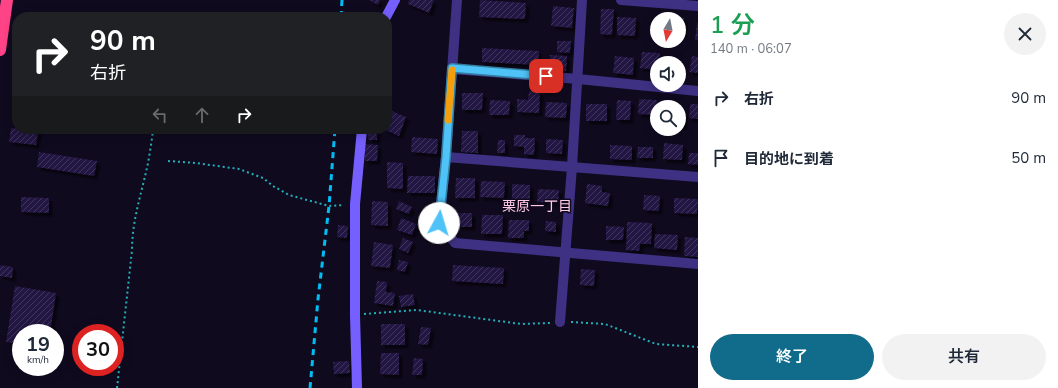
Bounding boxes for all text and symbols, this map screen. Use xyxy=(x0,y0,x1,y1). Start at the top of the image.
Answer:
text: 1 分 xyxy=(710,9,755,41)
north arrow xyxy=(650,12,686,48)
map controls xyxy=(650,12,686,136)
button: close xyxy=(1004,13,1046,55)
text: 90 m xyxy=(90,22,156,60)
icon: right xyxy=(24,28,76,80)
text: 140 m · 06:07 xyxy=(710,40,792,58)
button: sound xyxy=(650,56,686,92)
pin xyxy=(529,59,563,93)
text: 右折 xyxy=(90,61,126,85)
icon: arrive xyxy=(535,65,557,87)
icon: right xyxy=(710,87,732,109)
text: 90 m xyxy=(1011,88,1046,108)
text: 右折 xyxy=(744,89,774,109)
button: search xyxy=(650,100,686,136)
icon: left xyxy=(149,104,171,126)
icon: ahead xyxy=(191,104,213,126)
icon: right xyxy=(233,104,255,126)
icon: arrive xyxy=(710,147,732,169)
text: 50 m xyxy=(1011,148,1046,168)
text: 目的地に到着 xyxy=(744,149,834,169)
district label: 栗原一丁目 xyxy=(502,197,572,216)
position arrow xyxy=(418,202,460,244)
speed limit sign: 30 xyxy=(72,324,124,376)
text: 19 xyxy=(26,331,50,358)
button: 終了 xyxy=(710,334,874,380)
button: 共有 xyxy=(882,334,1046,380)
text: km/h xyxy=(27,353,49,367)

